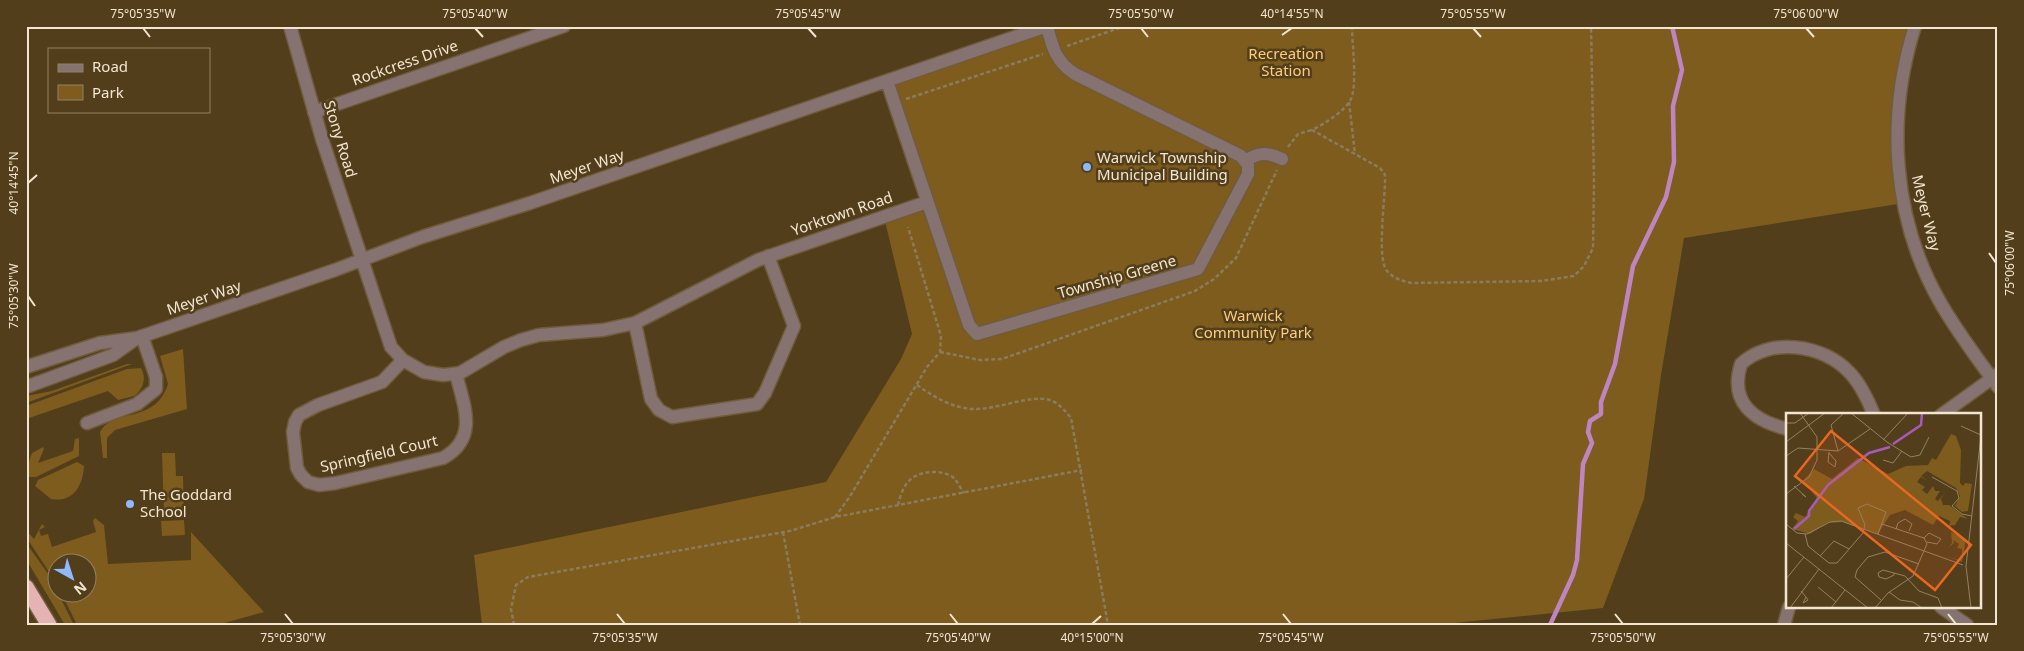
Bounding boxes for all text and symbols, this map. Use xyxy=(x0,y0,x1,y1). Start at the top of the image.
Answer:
text: 75°05'35"W xyxy=(110,5,176,22)
text: 75°05'40"W xyxy=(442,5,508,22)
text: 75°05'45"W xyxy=(775,5,841,22)
text: 75°05'50"W xyxy=(1108,5,1174,22)
text: 40°14'55"N xyxy=(1260,5,1324,22)
text: 75°05'55"W xyxy=(1440,5,1506,22)
text: 75°06'00"W xyxy=(1773,5,1839,22)
street label: Rockcress Drive xyxy=(349,35,460,90)
park label: Recreation Station xyxy=(1248,43,1324,80)
legend xyxy=(48,48,210,112)
text: Road xyxy=(92,56,128,76)
text: Park xyxy=(92,82,124,102)
street label: Stony Road xyxy=(320,98,362,180)
street label: Meyer Way xyxy=(547,144,627,188)
place label: Warwick Township Municipal Building xyxy=(1097,147,1228,184)
text: 40°14'45"N xyxy=(5,151,22,215)
marker: Warwick Township Municipal Building xyxy=(1081,161,1093,173)
street label: Meyer Way xyxy=(1908,173,1946,253)
street label: Yorktown Road xyxy=(788,186,895,240)
text: 75°06'00"W xyxy=(2001,230,2018,296)
street label: Township Greene xyxy=(1055,250,1178,302)
text: 75°05'30"W xyxy=(5,263,22,329)
street label: Meyer Way xyxy=(164,275,244,319)
park label: Warwick Community Park xyxy=(1194,305,1312,342)
inset map xyxy=(1786,413,1982,608)
street label: Springfield Court xyxy=(318,430,440,476)
place label: The Goddard School xyxy=(140,484,232,521)
marker: The Goddard School xyxy=(124,498,136,510)
north arrow xyxy=(48,554,98,604)
text: N xyxy=(70,578,91,599)
text: 75°05'30"W xyxy=(260,629,326,646)
text: 75°05'35"W xyxy=(592,629,658,646)
text: 75°05'40"W xyxy=(925,629,991,646)
text: 40°15'00"N xyxy=(1060,629,1124,646)
text: 75°05'45"W xyxy=(1258,629,1324,646)
text: 75°05'50"W xyxy=(1590,629,1656,646)
text: 75°05'55"W xyxy=(1923,629,1989,646)

